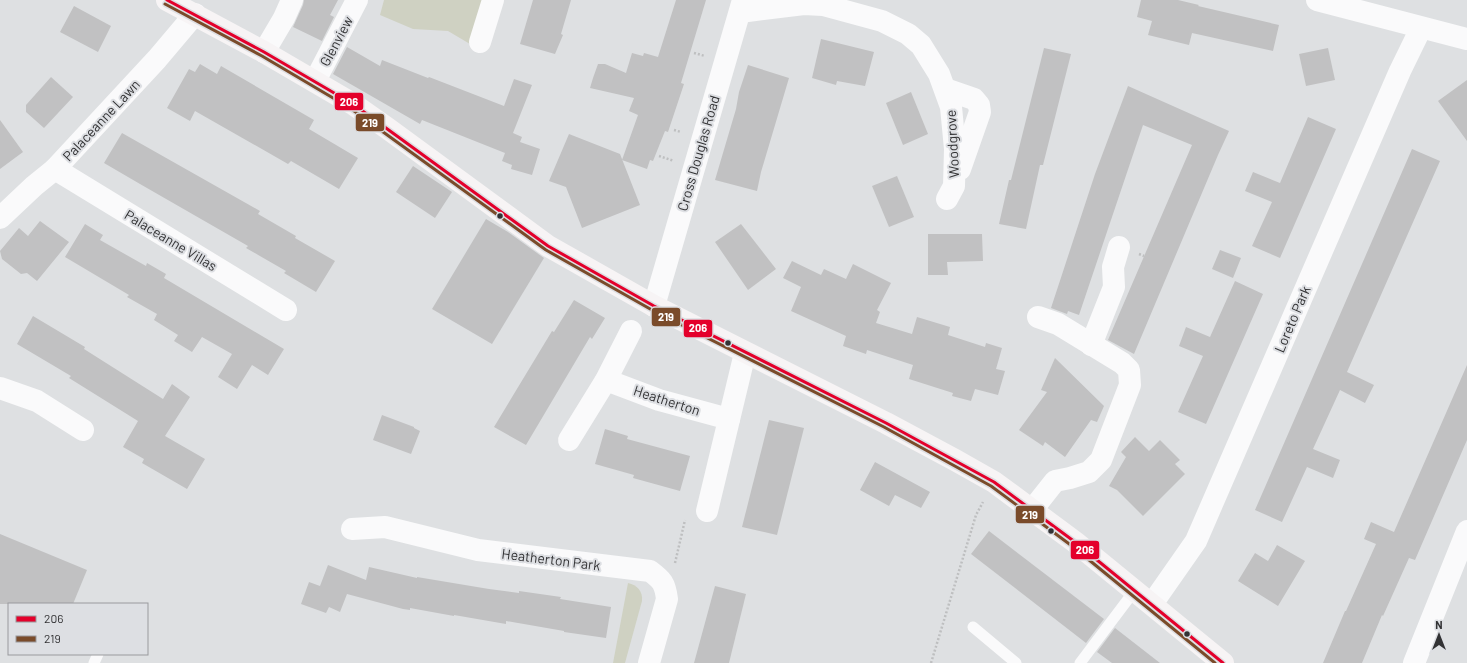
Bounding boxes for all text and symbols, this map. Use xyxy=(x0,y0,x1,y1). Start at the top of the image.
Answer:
street label: Glenview xyxy=(316,13,356,69)
street label: Palaceanne Lawn xyxy=(59,76,143,164)
line badge: 206 xyxy=(334,92,364,111)
street label: Cross Douglas Road xyxy=(673,93,723,213)
text: 206 xyxy=(340,95,358,108)
street label: Woodgrove xyxy=(942,109,962,179)
line badge: 219 xyxy=(355,113,385,132)
text: 219 xyxy=(362,116,378,129)
street label: Palaceanne Villas xyxy=(122,206,221,274)
unlabelled marker xyxy=(495,211,505,221)
street label: Loreto Park xyxy=(1270,283,1314,355)
line badge: 219 xyxy=(651,307,681,327)
text: 219 xyxy=(658,310,674,323)
line badge: 206 xyxy=(683,319,713,338)
text: 206 xyxy=(689,321,707,334)
unlabelled marker xyxy=(723,338,733,348)
street label: Heatherton xyxy=(632,381,702,419)
line badge: 219 xyxy=(1015,505,1045,524)
text: 219 xyxy=(1022,508,1038,521)
unlabelled marker xyxy=(1046,526,1056,536)
line badge: 206 xyxy=(1070,540,1100,560)
text: 206 xyxy=(1076,543,1094,556)
street label: Heatherton Park xyxy=(501,545,601,573)
legend xyxy=(8,603,148,655)
text: 206 xyxy=(44,611,63,625)
north arrow xyxy=(1419,615,1459,655)
text: N xyxy=(1435,618,1443,631)
unlabelled marker xyxy=(1182,629,1192,639)
text: 219 xyxy=(44,631,61,645)

